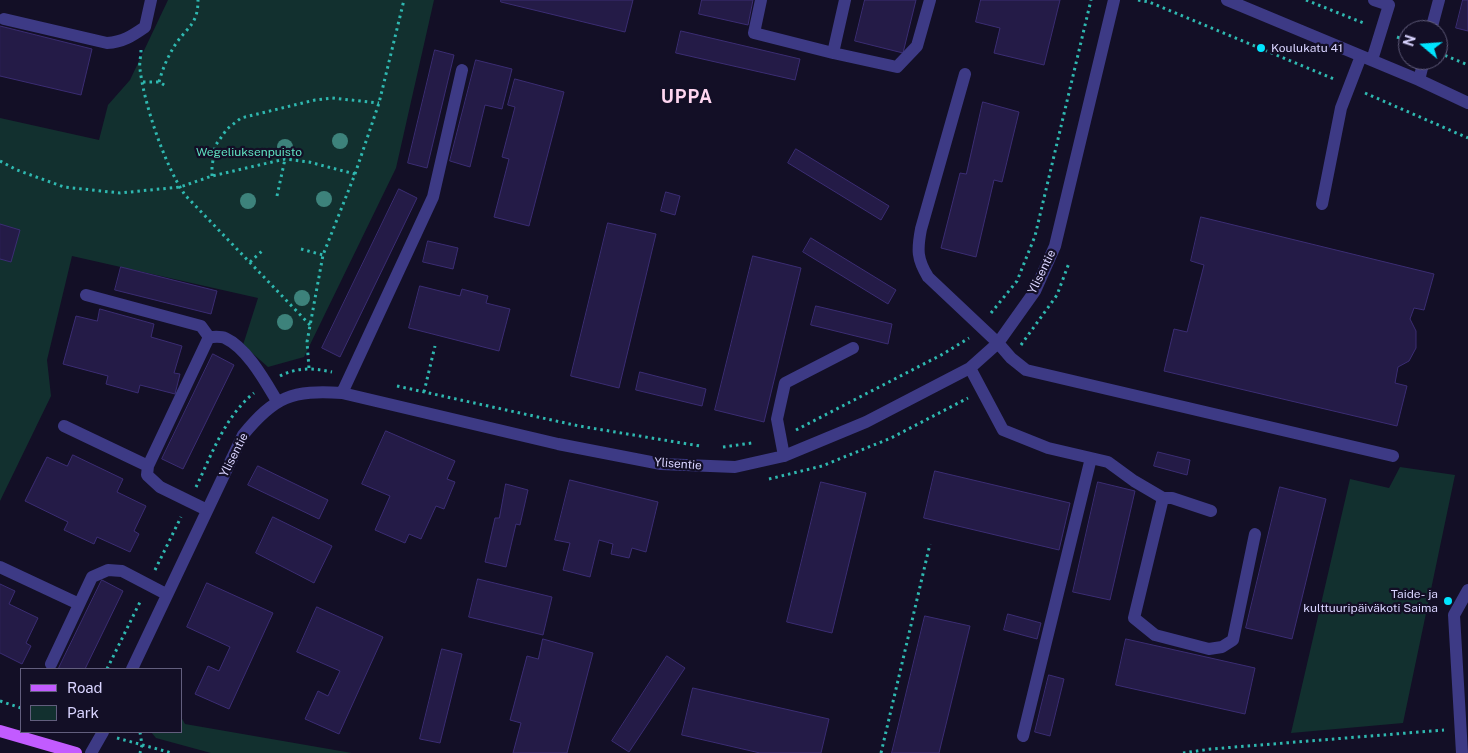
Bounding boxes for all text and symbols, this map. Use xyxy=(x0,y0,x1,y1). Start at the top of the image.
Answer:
north arrow xyxy=(1398,20,1448,70)
text: N xyxy=(1400,33,1419,48)
place label: Koulukatu 41 xyxy=(1271,41,1343,55)
marker: Koulukatu 41 xyxy=(1255,42,1267,54)
district label: UPPA xyxy=(660,86,714,108)
park label: Wegeliuksenpuisto xyxy=(196,145,302,159)
street label: Ylisentie xyxy=(1025,247,1059,297)
street label: Ylisentie xyxy=(217,430,251,480)
street label: Ylisentie xyxy=(654,455,702,473)
place label: Taide- ja kulttuuripäiväkoti Saima xyxy=(1303,587,1438,615)
marker: Taide- ja kulttuuripäiväkoti Saima xyxy=(1442,595,1454,607)
legend xyxy=(20,668,182,733)
text: Road xyxy=(67,679,103,696)
text: Park xyxy=(67,704,99,721)

